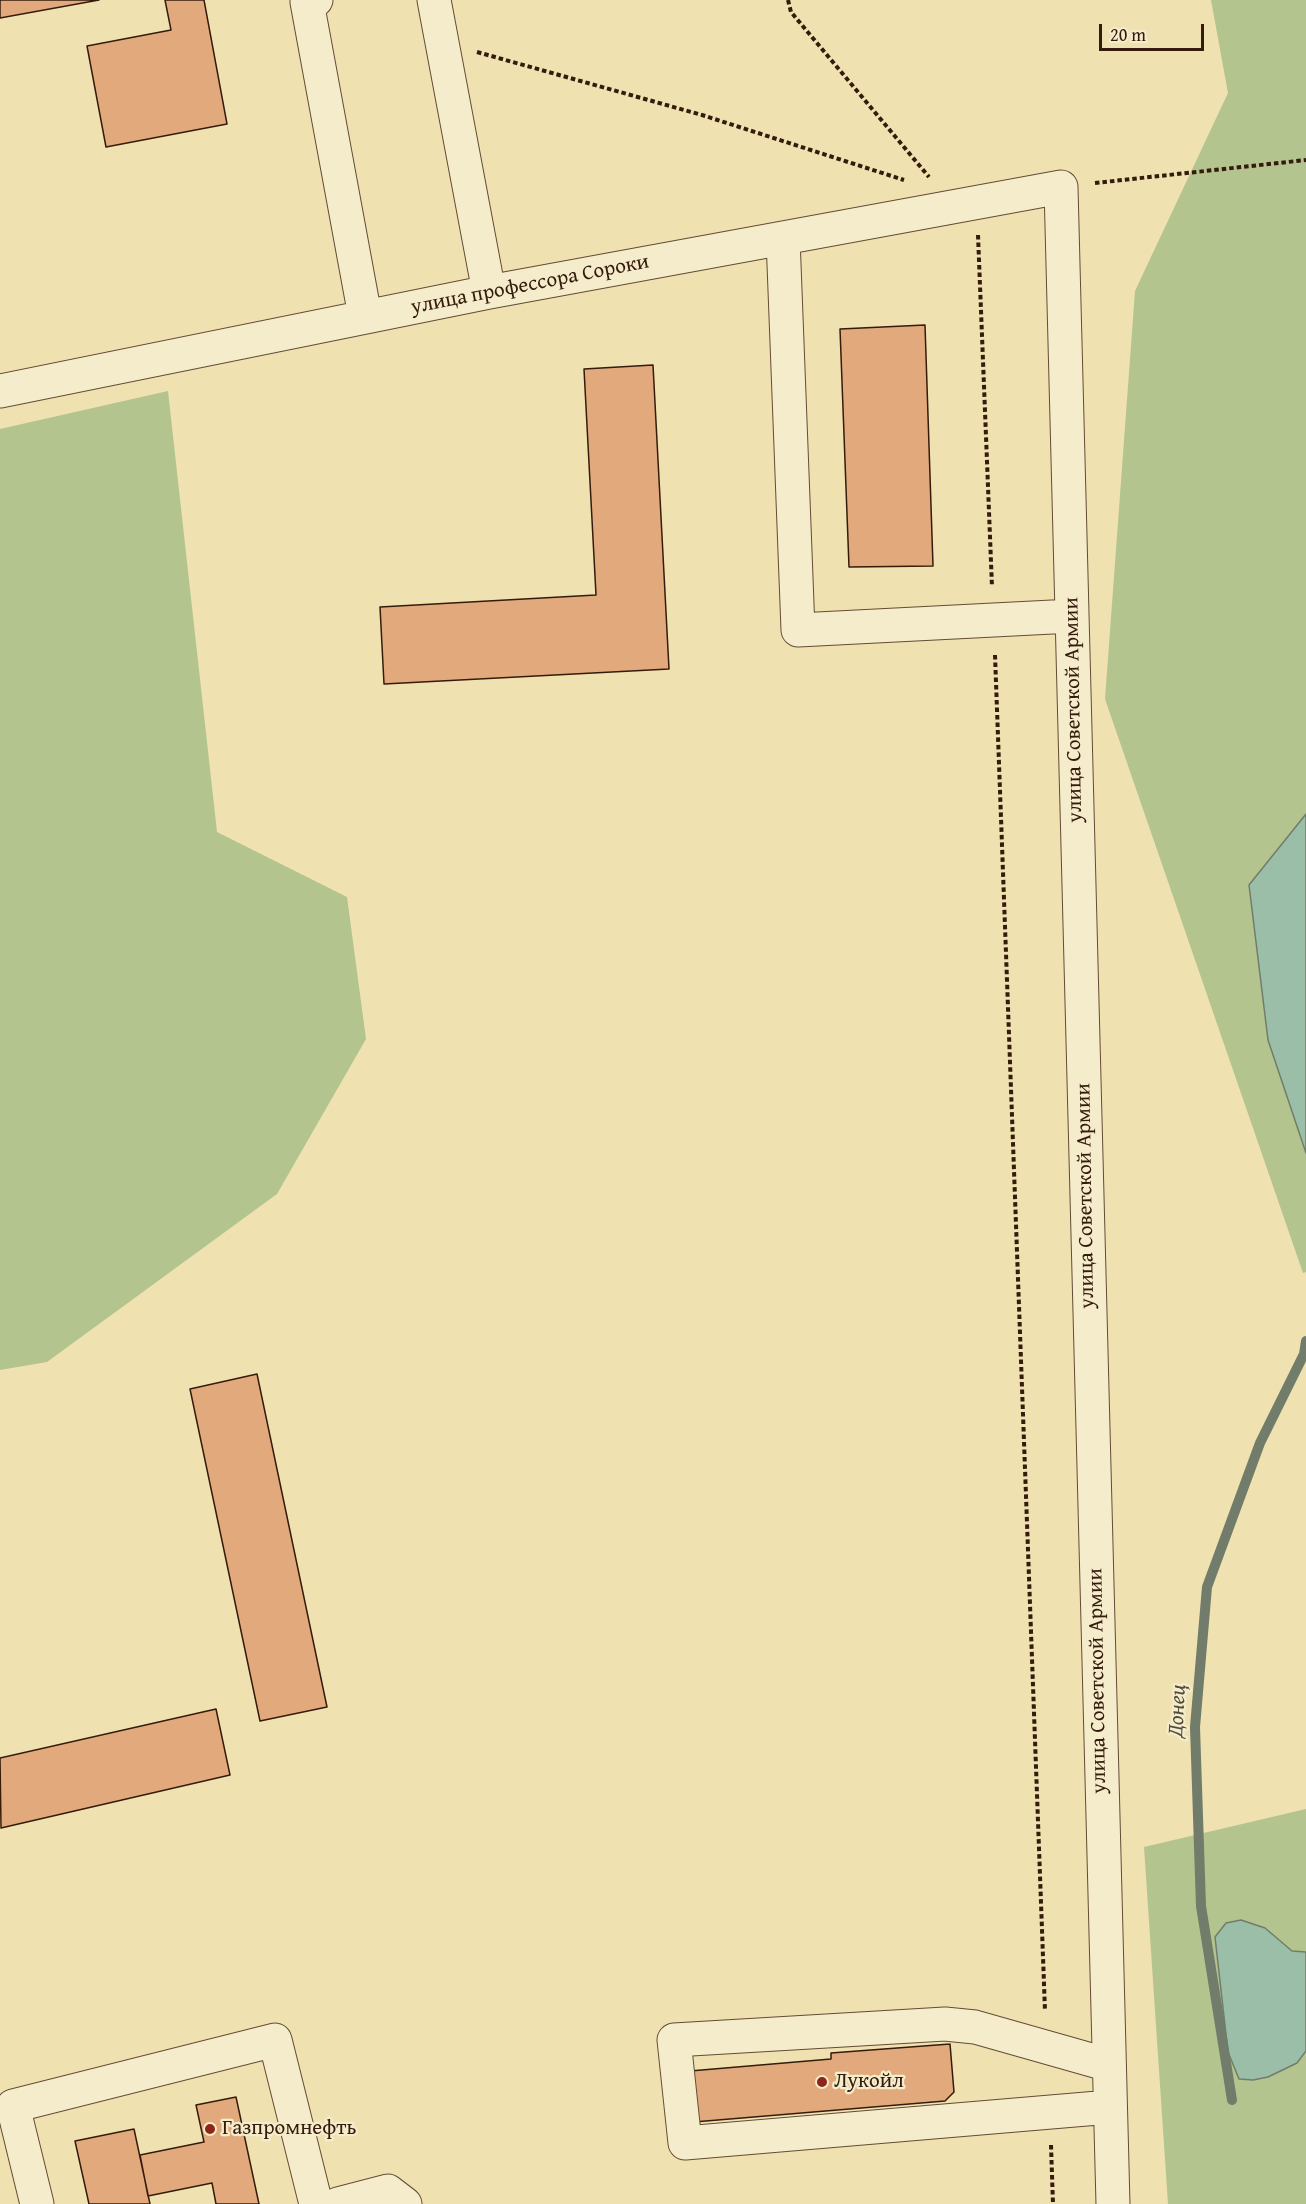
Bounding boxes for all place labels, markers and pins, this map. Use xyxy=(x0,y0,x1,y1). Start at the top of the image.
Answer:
place label: Лукойл xyxy=(834,2069,904,2095)
marker: Лукойл xyxy=(815,2075,829,2089)
place label: Газпромнефть xyxy=(222,2116,356,2142)
marker: Газпромнефть xyxy=(203,2122,217,2136)

